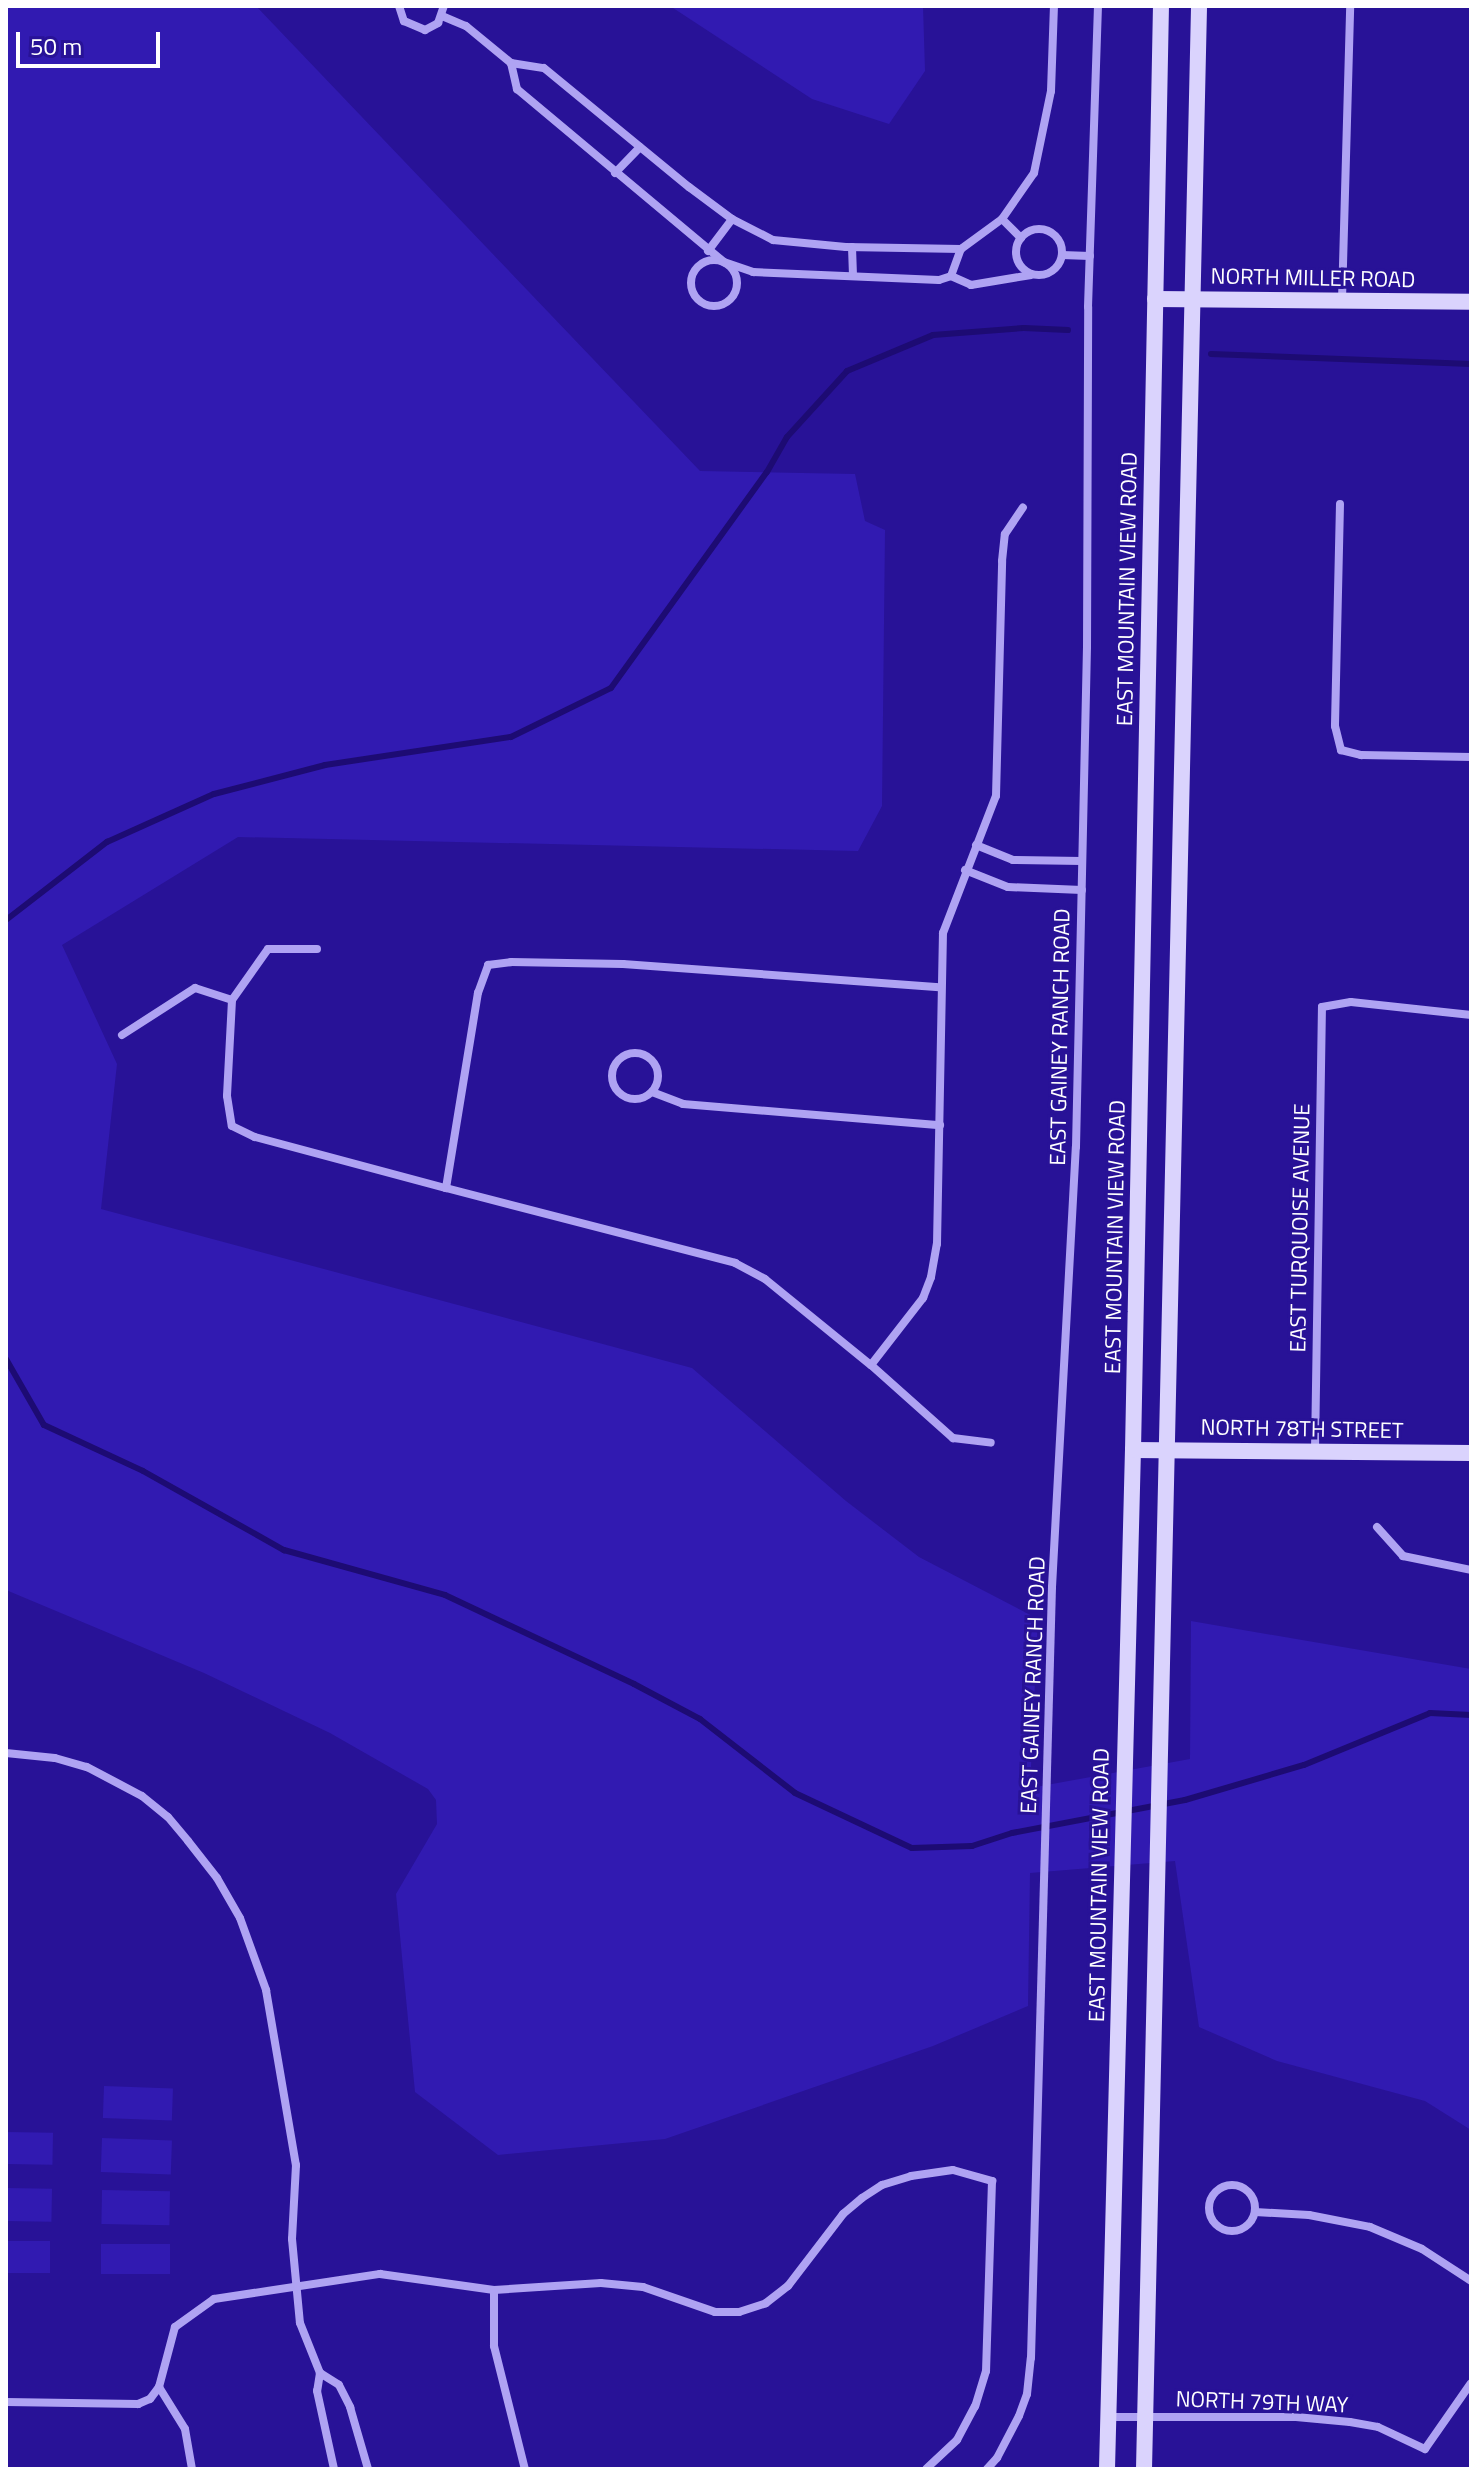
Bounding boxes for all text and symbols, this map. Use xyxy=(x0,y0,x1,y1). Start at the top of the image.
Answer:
scale bar xyxy=(20,16,164,66)
text: 50 m xyxy=(30,28,82,64)
street label: NORTH MILLER ROAD xyxy=(1210,263,1416,293)
street label: EAST MOUNTAIN VIEW ROAD xyxy=(1111,452,1143,726)
street label: EAST GAINEY RANCH ROAD xyxy=(1045,908,1075,1166)
street label: EAST MOUNTAIN VIEW ROAD xyxy=(1099,1100,1131,1374)
street label: EAST TURQUOISE AVENUE xyxy=(1285,1103,1315,1353)
street label: NORTH 78TH STREET xyxy=(1200,1414,1404,1444)
street label: EAST GAINEY RANCH ROAD xyxy=(1015,1556,1051,1814)
street label: EAST MOUNTAIN VIEW ROAD xyxy=(1083,1748,1115,2022)
street label: NORTH 79TH WAY xyxy=(1175,2386,1349,2418)

